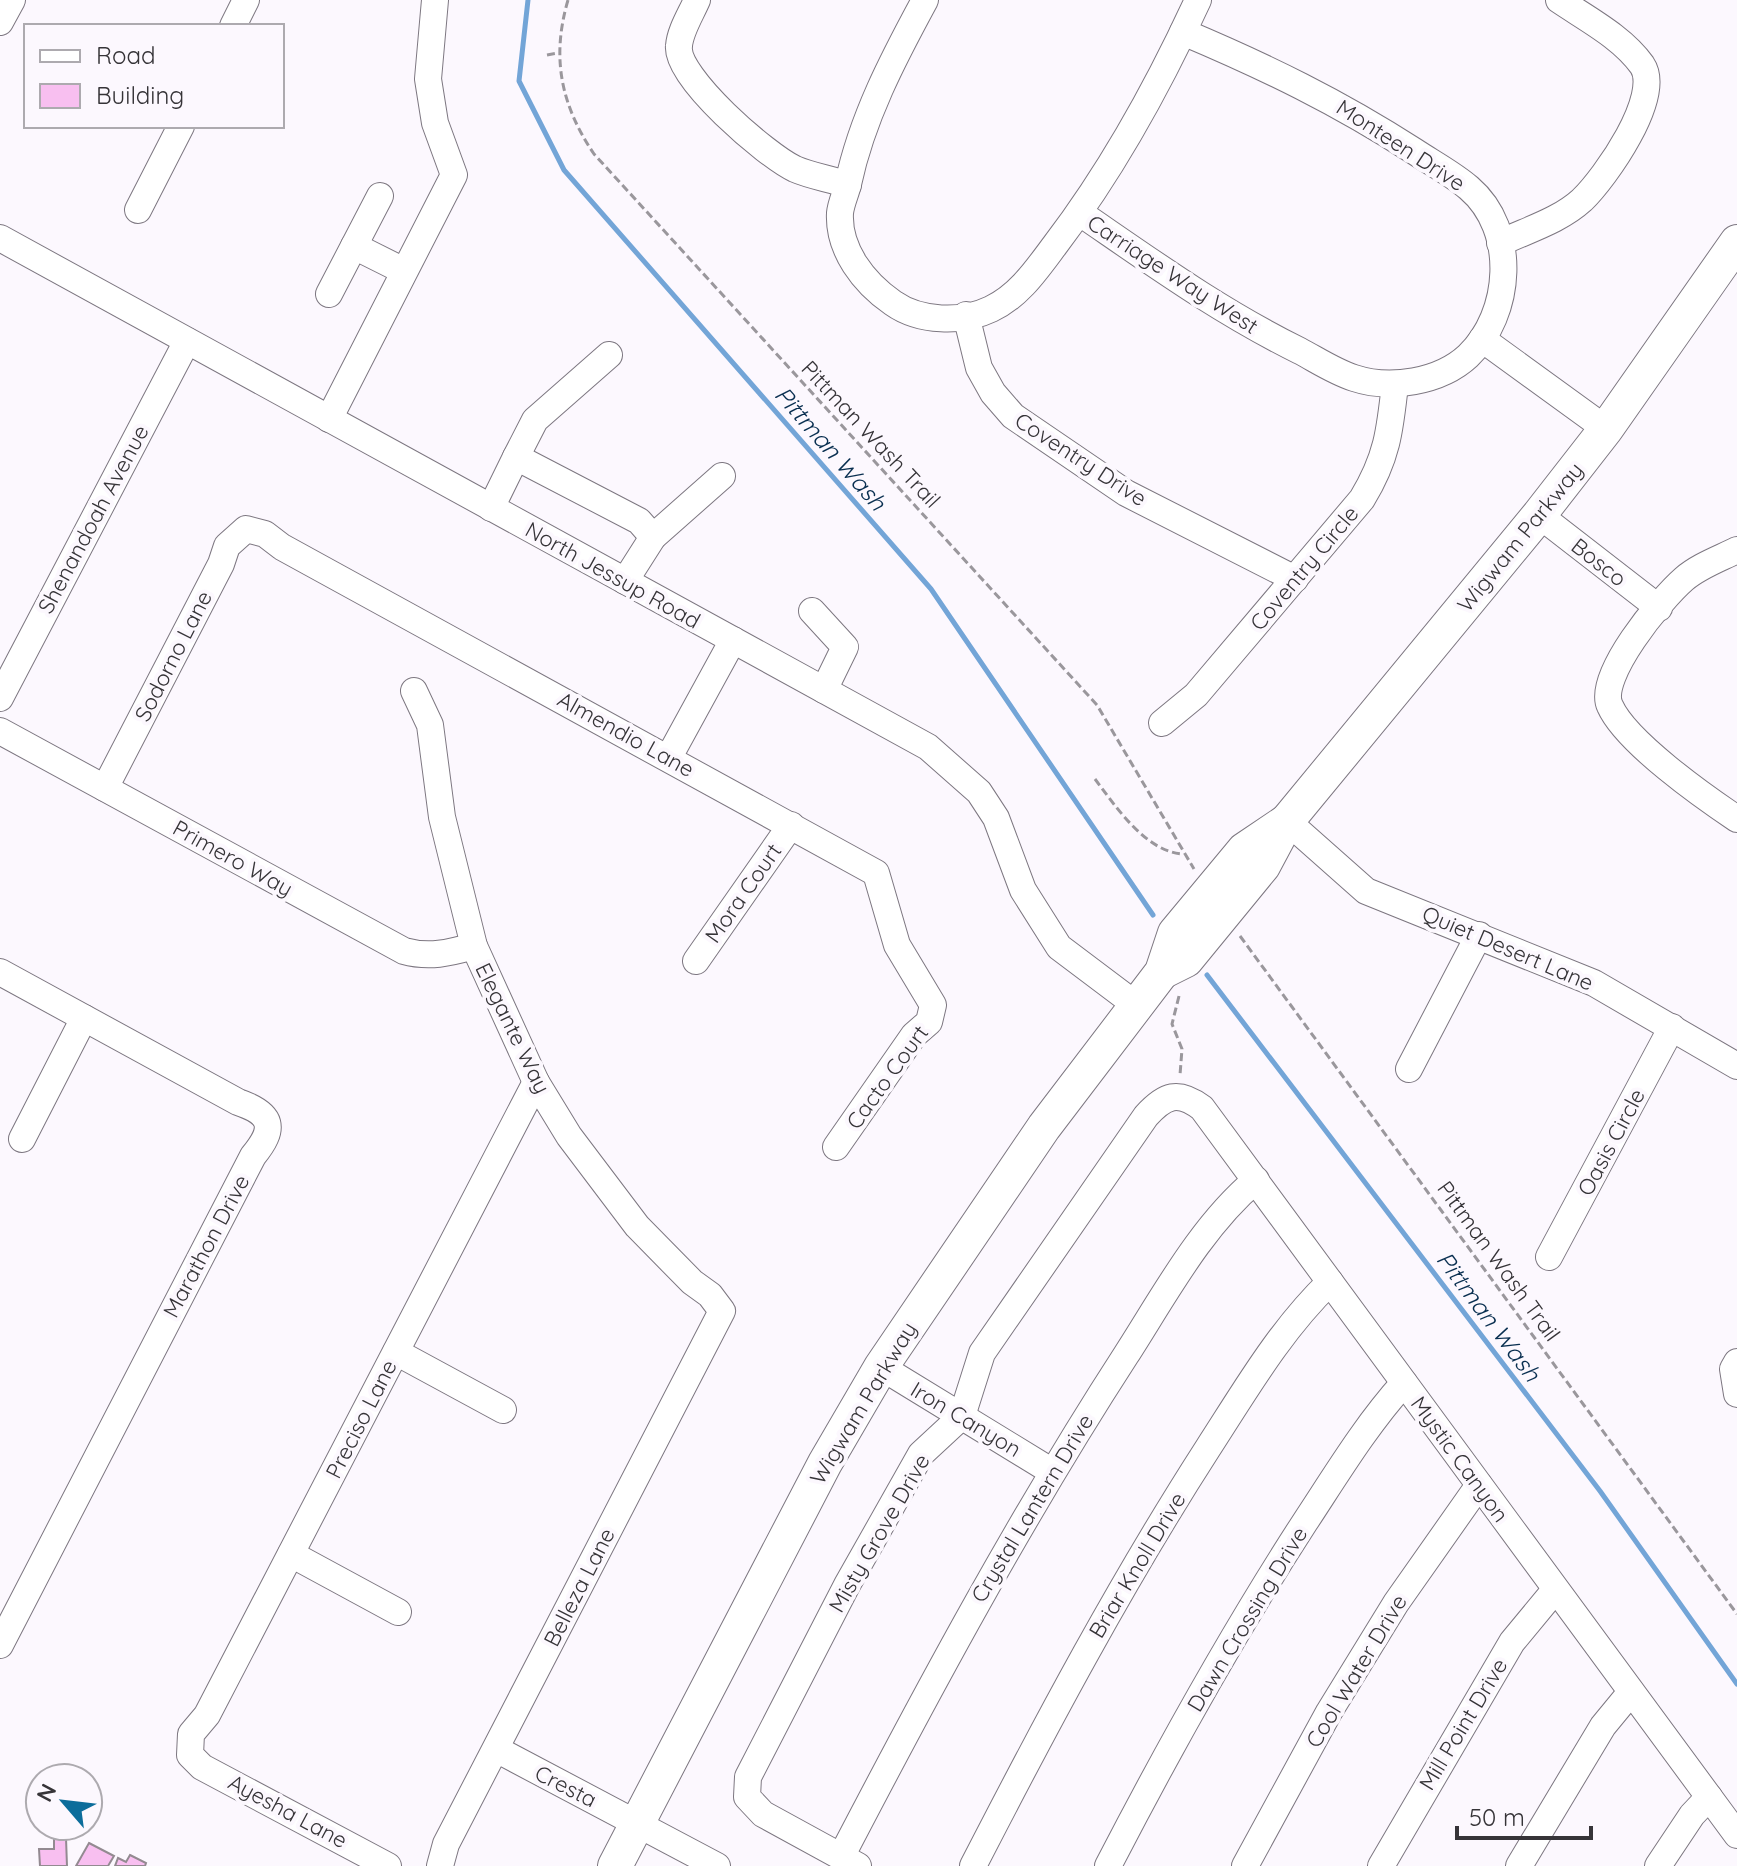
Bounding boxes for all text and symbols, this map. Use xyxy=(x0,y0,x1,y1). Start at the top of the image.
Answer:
legend xyxy=(24,24,284,128)
text: Road xyxy=(96,40,156,70)
text: Building xyxy=(96,80,184,110)
street label: Monteen Drive xyxy=(1331,93,1471,197)
street label: Carriage Way West xyxy=(1082,208,1264,340)
street label: Pittman Wash Trail xyxy=(796,355,946,513)
water label: Pittman Wash xyxy=(769,380,893,516)
street label: Coventry Drive xyxy=(1010,406,1152,512)
street label: Shenandoah Avenue xyxy=(31,420,155,618)
street label: Wigwam Parkway xyxy=(1451,456,1589,618)
street label: Coventry Circle xyxy=(1244,500,1364,636)
street label: North Jessup Road xyxy=(521,515,705,635)
street label: Bosco xyxy=(1566,532,1632,592)
street label: Sodorno Lane xyxy=(128,586,218,726)
street label: Almendio Lane xyxy=(553,685,699,783)
street label: Primero Way xyxy=(168,814,298,902)
street label: Mora Court xyxy=(699,838,787,948)
street label: Quiet Desert Lane xyxy=(1418,899,1598,997)
street label: Elegante Way xyxy=(469,958,557,1098)
street label: Cacto Court xyxy=(840,1019,934,1135)
street label: Oasis Circle xyxy=(1571,1084,1651,1200)
street label: Marathon Drive xyxy=(157,1170,255,1322)
street label: Pittman Wash Trail xyxy=(1432,1176,1566,1346)
water label: Pittman Wash xyxy=(1431,1245,1547,1387)
street label: Wigwam Parkway xyxy=(803,1317,923,1489)
street label: Preciso Lane xyxy=(319,1355,403,1483)
street label: Iron Canyon xyxy=(906,1375,1026,1463)
street label: Mystic Canyon xyxy=(1405,1390,1515,1528)
street label: Crystal Lantern Drive xyxy=(965,1409,1099,1607)
street label: Misty Grove Drive xyxy=(822,1449,936,1617)
street label: Briar Knoll Drive xyxy=(1082,1487,1192,1643)
street label: Dawn Crossing Drive xyxy=(1181,1521,1313,1717)
street label: Belleza Lane xyxy=(537,1523,621,1651)
street label: Cool Water Drive xyxy=(1299,1589,1413,1753)
street label: Mill Point Drive xyxy=(1413,1653,1513,1795)
street label: Cresta xyxy=(530,1759,602,1813)
north arrow xyxy=(24,1762,104,1842)
street label: Ayesha Lane xyxy=(224,1768,352,1854)
text: N xyxy=(30,1779,62,1806)
scale bar xyxy=(1457,1790,1591,1840)
text: 50 m xyxy=(1469,1802,1525,1832)

